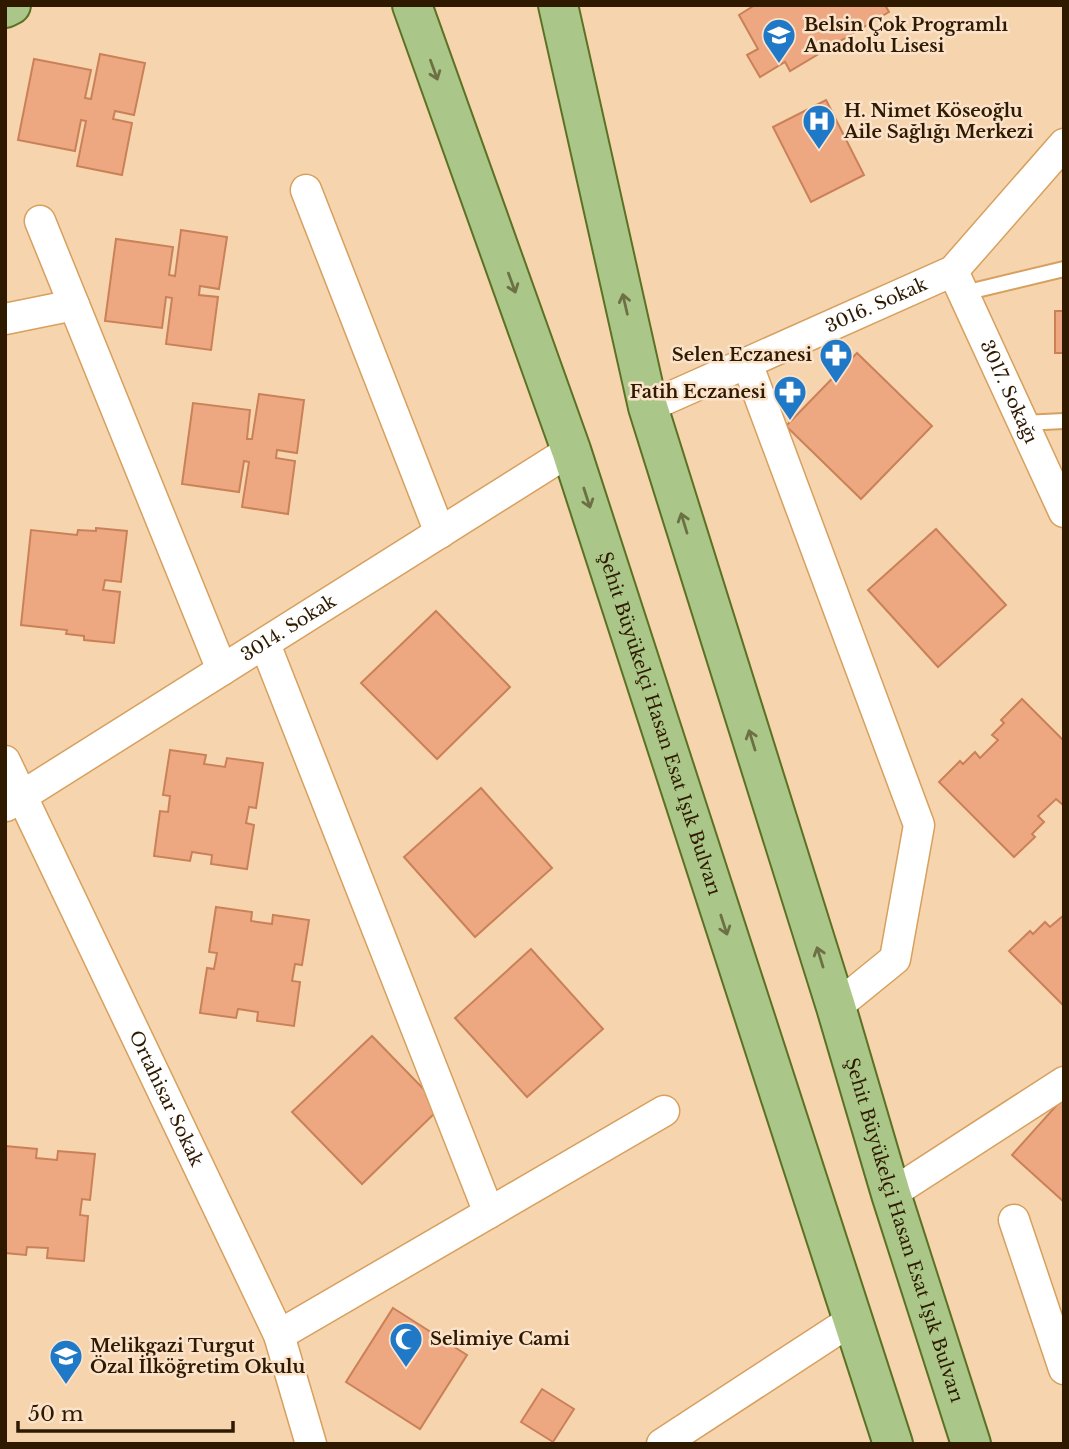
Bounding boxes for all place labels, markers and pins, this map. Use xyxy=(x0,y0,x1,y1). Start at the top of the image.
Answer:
place label: Belsin Çok Programlı Anadolu Lisesi xyxy=(803,14,1008,57)
school or university icon: Belsin Çok Programlı Anadolu Lisesi xyxy=(760,16,798,65)
place label: H. Nimet Köseoğlu Aile Sağlığı Merkezi xyxy=(843,100,1034,143)
hospital icon: H. Nimet Köseoğlu Aile Sağlığı Merkezi xyxy=(800,102,838,151)
pharmacy icon: Selen Eczanesi xyxy=(817,336,855,385)
place label: Selen Eczanesi xyxy=(672,344,812,366)
pharmacy icon: Fatih Eczanesi xyxy=(771,373,809,422)
place label: Fatih Eczanesi xyxy=(630,381,766,403)
mosque icon: Selimiye Cami xyxy=(387,1320,425,1369)
place label: Selimiye Cami xyxy=(430,1328,570,1350)
place label: Melikgazi Turgut Özal İlköğretim Okulu xyxy=(90,1335,305,1378)
school or university icon: Melikgazi Turgut Özal İlköğretim Okulu xyxy=(47,1337,85,1386)

